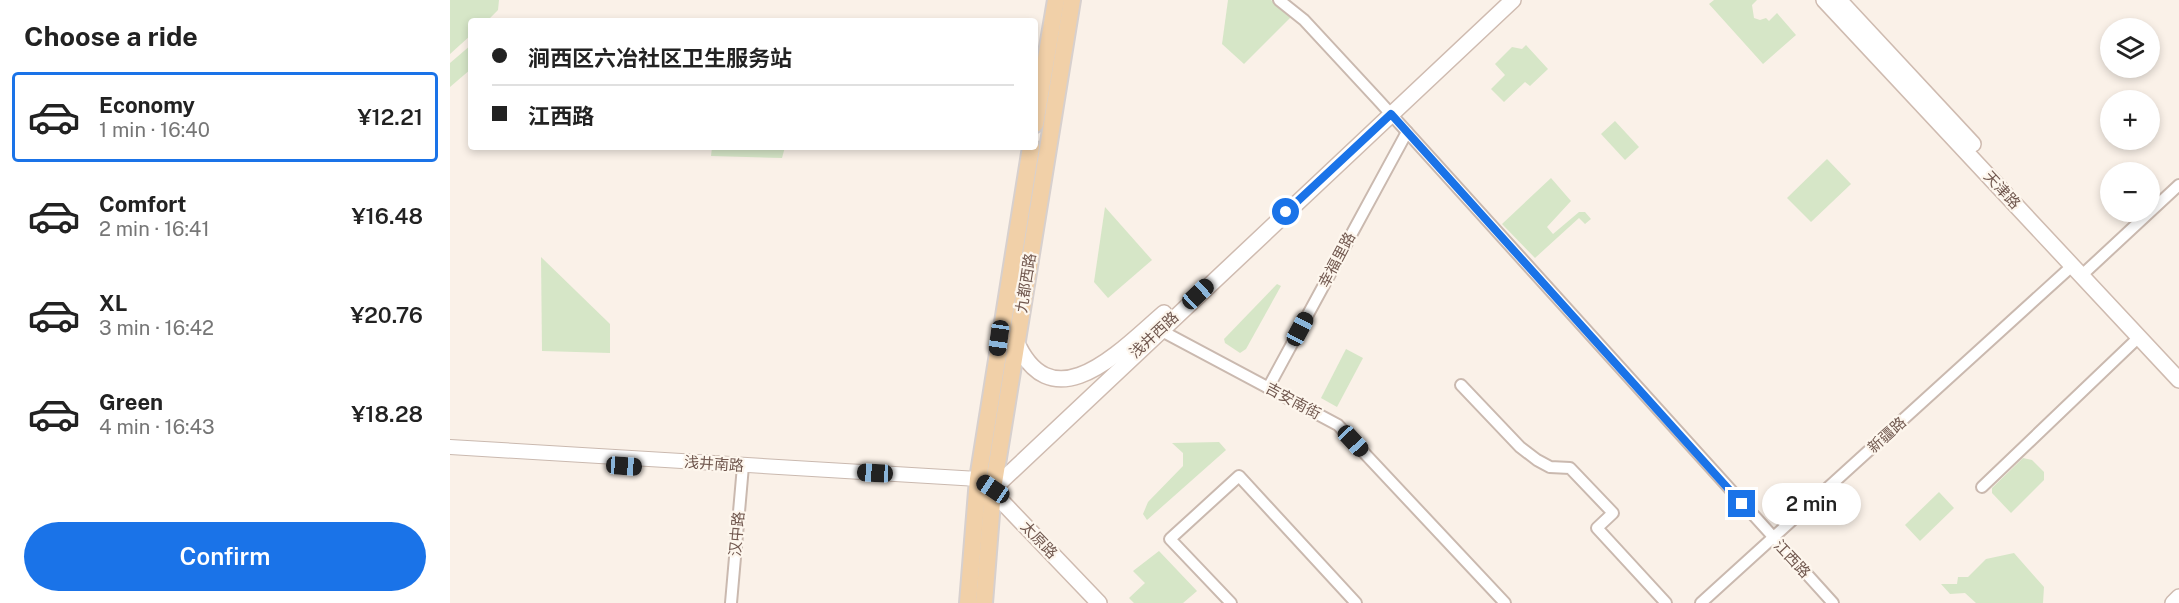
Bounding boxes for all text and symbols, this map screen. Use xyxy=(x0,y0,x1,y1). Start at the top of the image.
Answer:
map controls xyxy=(2100,18,2160,222)
button: layers xyxy=(2100,18,2160,78)
text: Choose a ride xyxy=(24,20,198,52)
text: 涧西区六冶社区卫生服务站 xyxy=(528,45,792,71)
icon: car xyxy=(27,90,81,144)
button: + xyxy=(2100,90,2160,150)
text: Economy xyxy=(99,92,195,118)
text: 江西路 xyxy=(528,103,594,129)
text: ¥12.21 xyxy=(357,104,423,130)
text: 1 min · 16:40 xyxy=(99,118,210,142)
button: − xyxy=(2100,162,2160,222)
street label: 天津路 xyxy=(1981,167,2024,212)
icon: car xyxy=(27,189,81,243)
text: Comfort xyxy=(99,191,186,217)
route start xyxy=(1272,198,1299,225)
text: ¥16.48 xyxy=(352,203,423,229)
text: 2 min · 16:41 xyxy=(99,217,210,241)
street label: 幸福里路 xyxy=(1315,229,1358,290)
street label: 九都西路 xyxy=(1012,252,1039,314)
car xyxy=(1179,275,1217,313)
icon: car xyxy=(27,288,81,342)
text: XL xyxy=(99,290,127,316)
text: ¥20.76 xyxy=(350,302,423,328)
street label: 浅井西路 xyxy=(1126,308,1181,361)
car xyxy=(1284,309,1316,349)
text: 3 min · 16:42 xyxy=(99,316,214,340)
car xyxy=(988,319,1010,357)
street label: 吉安南街 xyxy=(1263,379,1324,422)
icon: car xyxy=(27,387,81,441)
text: Green xyxy=(99,389,163,415)
text: ¥18.28 xyxy=(351,401,423,427)
street label: 新疆路 xyxy=(1864,413,1909,456)
text: 4 min · 16:43 xyxy=(99,415,215,439)
car xyxy=(1334,422,1372,460)
street label: 浅井南路 xyxy=(684,453,745,474)
car xyxy=(605,456,643,476)
car xyxy=(857,463,893,483)
car xyxy=(973,471,1013,507)
callout: 2 min xyxy=(1763,483,1862,525)
route end xyxy=(1728,490,1755,517)
text: 2 min xyxy=(1786,492,1837,516)
street label: 汉中路 xyxy=(726,511,747,557)
street label: 太原路 xyxy=(1018,518,1061,562)
button: Confirm xyxy=(24,522,426,591)
street label: 江西路 xyxy=(1771,536,1814,581)

